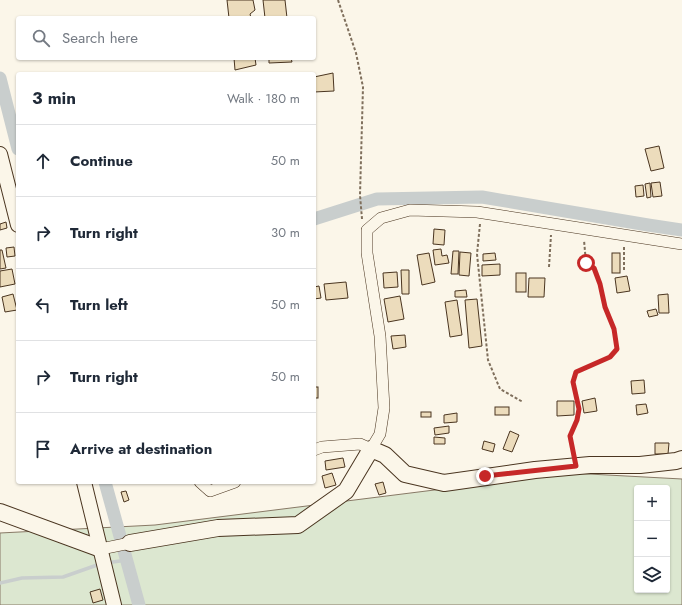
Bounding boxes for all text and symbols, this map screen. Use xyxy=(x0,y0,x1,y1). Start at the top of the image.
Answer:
search box xyxy=(16,16,316,60)
icon: search xyxy=(30,27,52,49)
text: Search here xyxy=(62,27,138,49)
text: 3 min xyxy=(32,86,76,110)
text: Walk · 180 m xyxy=(227,89,300,108)
icon: ahead xyxy=(32,150,54,172)
text: Continue xyxy=(70,150,133,172)
text: 50 m xyxy=(271,151,300,170)
icon: right xyxy=(32,222,54,244)
text: Turn right xyxy=(70,222,138,244)
text: 30 m xyxy=(271,223,300,242)
route start xyxy=(577,254,595,272)
icon: left xyxy=(32,294,54,316)
text: Turn left xyxy=(70,294,128,316)
text: 50 m xyxy=(271,295,300,314)
icon: right xyxy=(32,366,54,388)
text: Turn right xyxy=(70,366,138,388)
text: 50 m xyxy=(271,367,300,386)
icon: arrive xyxy=(32,438,54,460)
text: Arrive at destination xyxy=(70,438,212,460)
route end xyxy=(476,467,494,485)
map controls xyxy=(634,485,670,593)
button: + xyxy=(634,485,670,521)
button: − xyxy=(634,521,670,557)
button: layers xyxy=(634,557,670,593)

